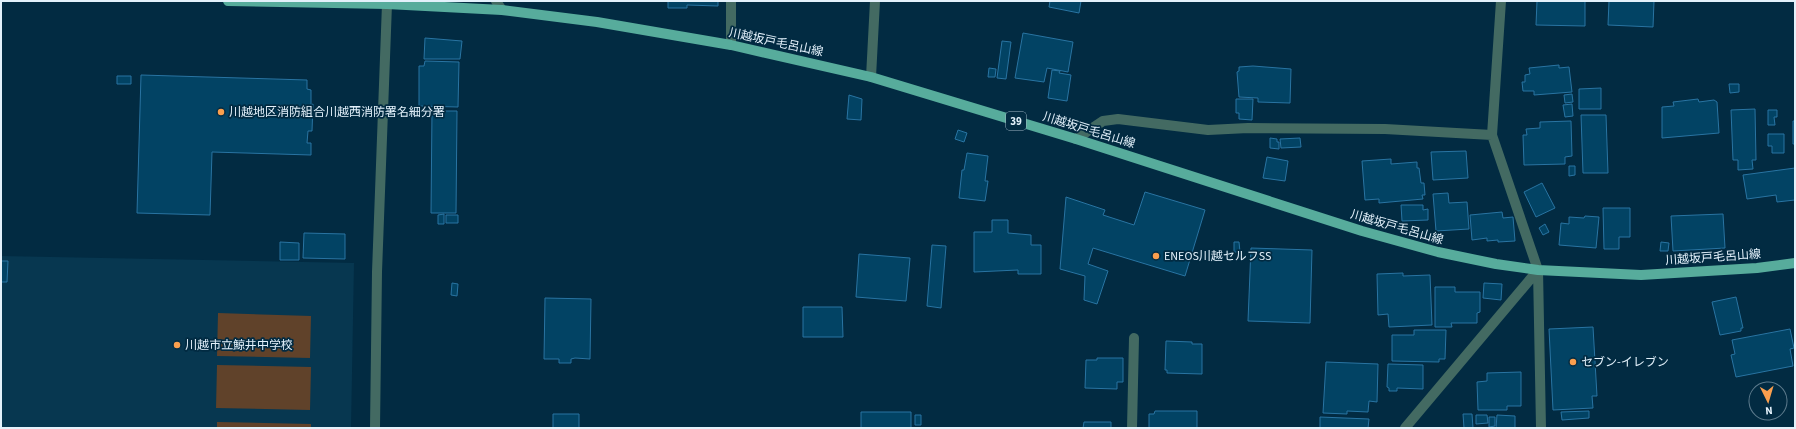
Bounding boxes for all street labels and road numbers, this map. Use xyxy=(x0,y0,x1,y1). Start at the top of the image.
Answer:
street label: 川越坂戸毛呂山線 xyxy=(727,24,825,61)
street label: 川越坂戸毛呂山線 xyxy=(1040,108,1137,153)
road number: 39 xyxy=(1006,112,1026,130)
street label: 川越坂戸毛呂山線 xyxy=(1348,206,1445,249)
street label: 川越坂戸毛呂山線 xyxy=(1665,246,1762,269)

